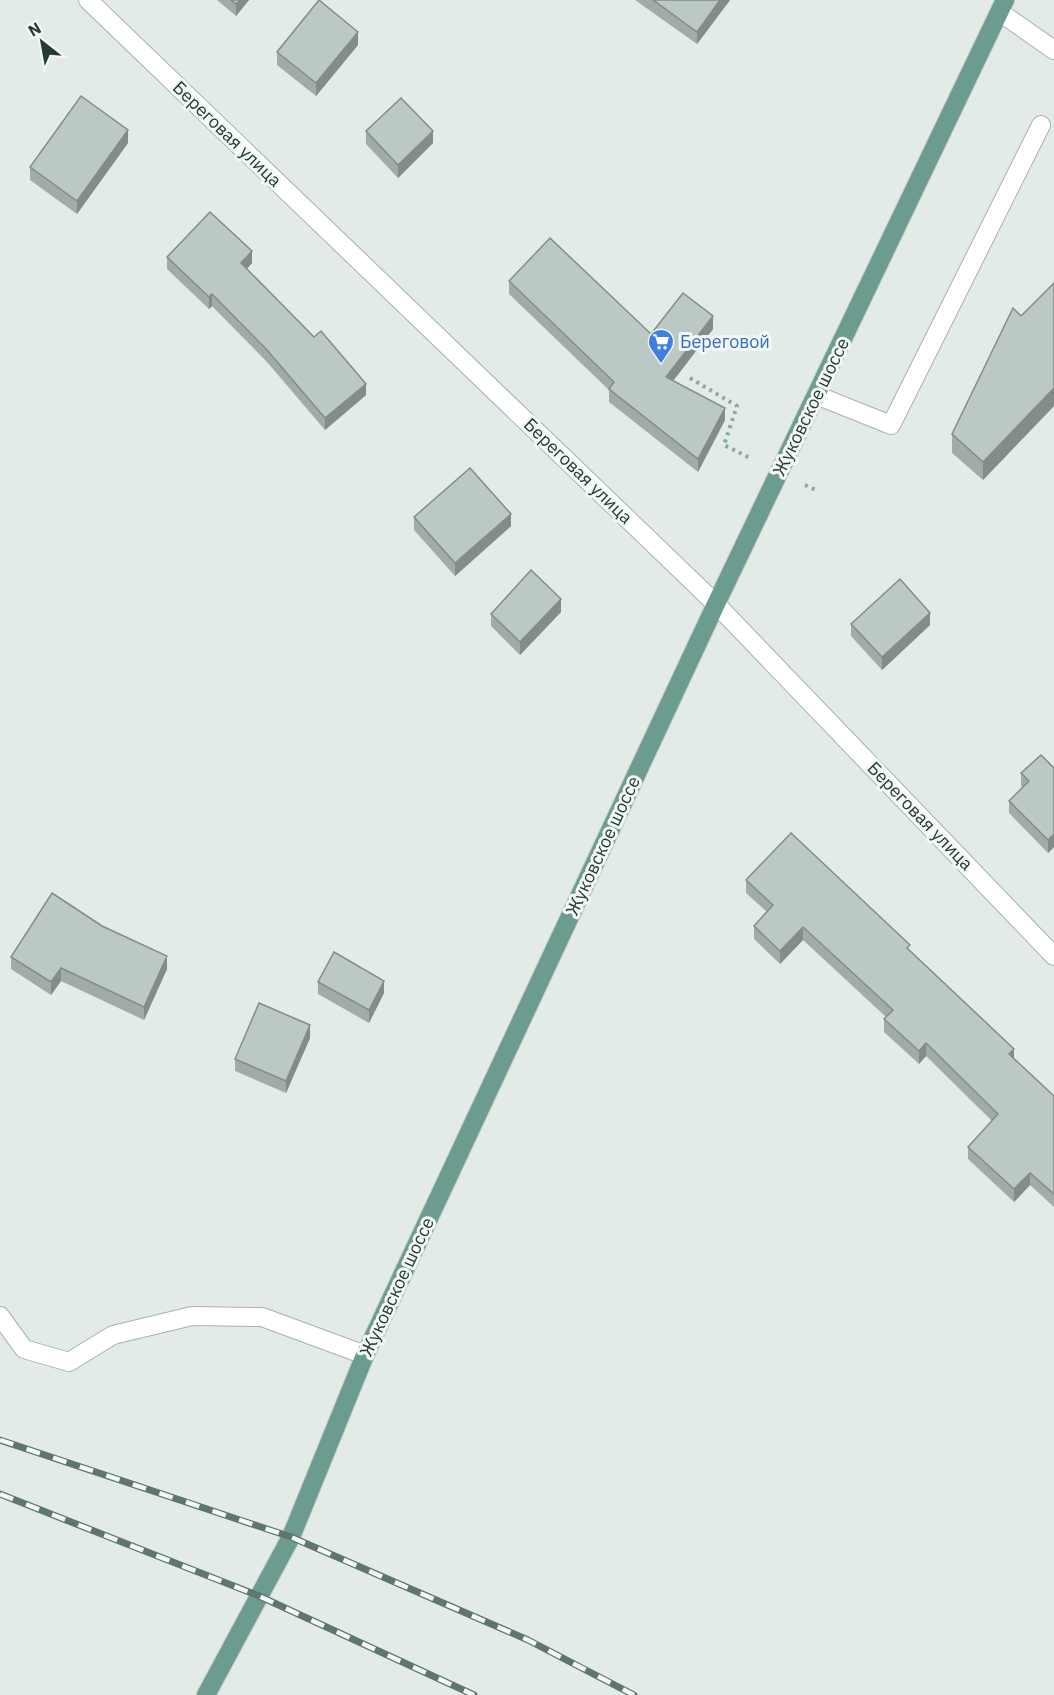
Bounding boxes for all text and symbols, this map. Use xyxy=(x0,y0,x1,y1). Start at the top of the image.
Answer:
north arrow xyxy=(12,12,72,72)
text: N xyxy=(24,18,44,41)
street label: Береговая улица xyxy=(168,76,287,192)
supermarket icon: Береговой xyxy=(646,327,676,365)
place label: Береговой xyxy=(680,330,770,353)
street label: Жуковское шоссе xyxy=(767,334,854,480)
street label: Береговая улица xyxy=(519,413,638,529)
street label: Береговая улица xyxy=(863,756,978,875)
street label: Жуковское шоссе xyxy=(560,772,645,919)
street label: Жуковское шоссе xyxy=(354,1213,439,1360)

